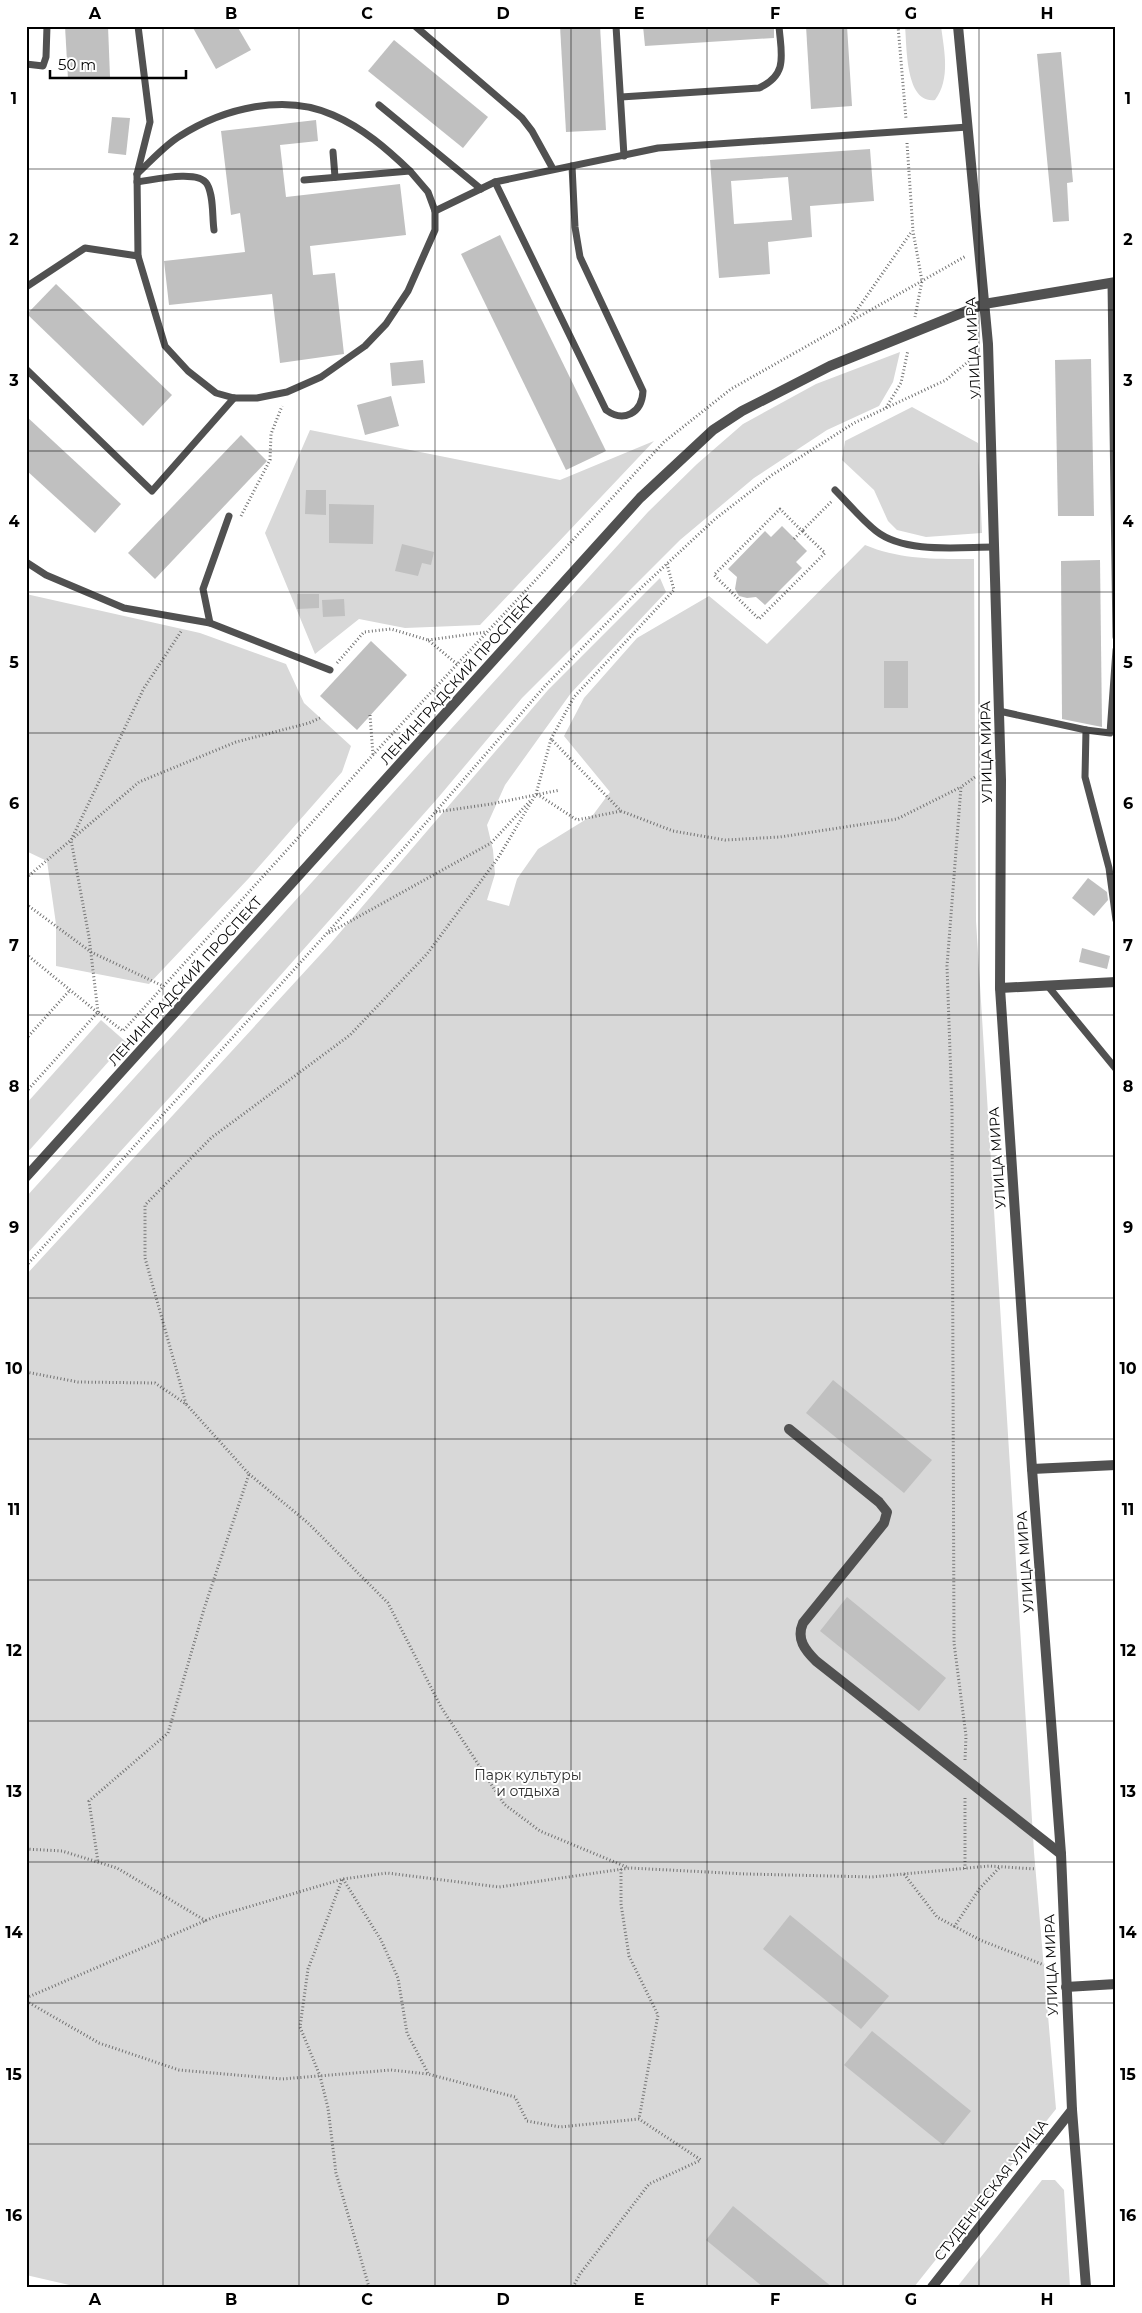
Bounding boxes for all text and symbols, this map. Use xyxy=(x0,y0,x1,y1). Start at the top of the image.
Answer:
text: A xyxy=(88,4,102,23)
text: B xyxy=(225,4,237,23)
text: C xyxy=(361,4,373,23)
text: D xyxy=(496,4,510,23)
text: E xyxy=(634,4,644,23)
text: F xyxy=(770,4,780,23)
text: G xyxy=(905,4,917,23)
text: H xyxy=(1041,4,1053,23)
scale bar xyxy=(50,48,186,80)
text: 50 m xyxy=(58,55,96,74)
text: 1 xyxy=(11,89,17,108)
text: 1 xyxy=(1125,89,1131,108)
text: 2 xyxy=(9,230,19,249)
text: 2 xyxy=(1123,230,1133,249)
street label: УЛИЦА МИРА xyxy=(961,296,985,399)
text: 3 xyxy=(8,371,19,390)
text: 3 xyxy=(1122,371,1133,390)
text: 4 xyxy=(8,512,20,531)
text: 4 xyxy=(1122,512,1134,531)
street label: ЛЕНИНГРАДСКИЙ ПРОСПЕКТ xyxy=(376,591,538,768)
text: 5 xyxy=(9,653,19,672)
text: 5 xyxy=(1123,653,1133,672)
street label: УЛИЦА МИРА xyxy=(976,700,996,803)
text: 6 xyxy=(9,794,19,813)
text: 6 xyxy=(1123,794,1133,813)
street label: ЛЕНИНГРАДСКИЙ ПРОСПЕКТ xyxy=(104,892,266,1069)
text: 7 xyxy=(9,936,19,955)
text: 7 xyxy=(1123,936,1133,955)
text: 8 xyxy=(9,1077,19,1096)
text: 8 xyxy=(1123,1077,1133,1096)
street label: УЛИЦА МИРА xyxy=(984,1106,1010,1210)
text: 9 xyxy=(9,1218,19,1237)
text: 9 xyxy=(1123,1218,1133,1237)
text: 10 xyxy=(5,1359,23,1378)
text: 10 xyxy=(1119,1359,1137,1378)
text: 11 xyxy=(8,1500,20,1519)
text: 11 xyxy=(1122,1500,1134,1519)
street label: УЛИЦА МИРА xyxy=(1012,1510,1038,1614)
text: 12 xyxy=(6,1641,22,1660)
text: 12 xyxy=(1120,1641,1136,1660)
park label: Парк культуры и отдыха xyxy=(474,1766,582,1800)
text: 13 xyxy=(6,1782,22,1801)
text: 13 xyxy=(1120,1782,1136,1801)
street label: УЛИЦА МИРА xyxy=(1040,1913,1062,2016)
text: 14 xyxy=(5,1923,23,1942)
text: 14 xyxy=(1119,1923,1137,1942)
text: 15 xyxy=(6,2065,22,2084)
text: 15 xyxy=(1120,2065,1136,2084)
street label: СТУДЕНЧЕСКАЯ УЛИЦА xyxy=(930,2115,1052,2264)
text: 16 xyxy=(6,2206,22,2225)
text: 16 xyxy=(1120,2206,1136,2225)
text: A xyxy=(88,2290,102,2309)
text: B xyxy=(225,2290,237,2309)
text: C xyxy=(361,2290,373,2309)
text: D xyxy=(496,2290,510,2309)
text: E xyxy=(634,2290,644,2309)
text: F xyxy=(770,2290,780,2309)
text: G xyxy=(905,2290,917,2309)
text: H xyxy=(1041,2290,1053,2309)

